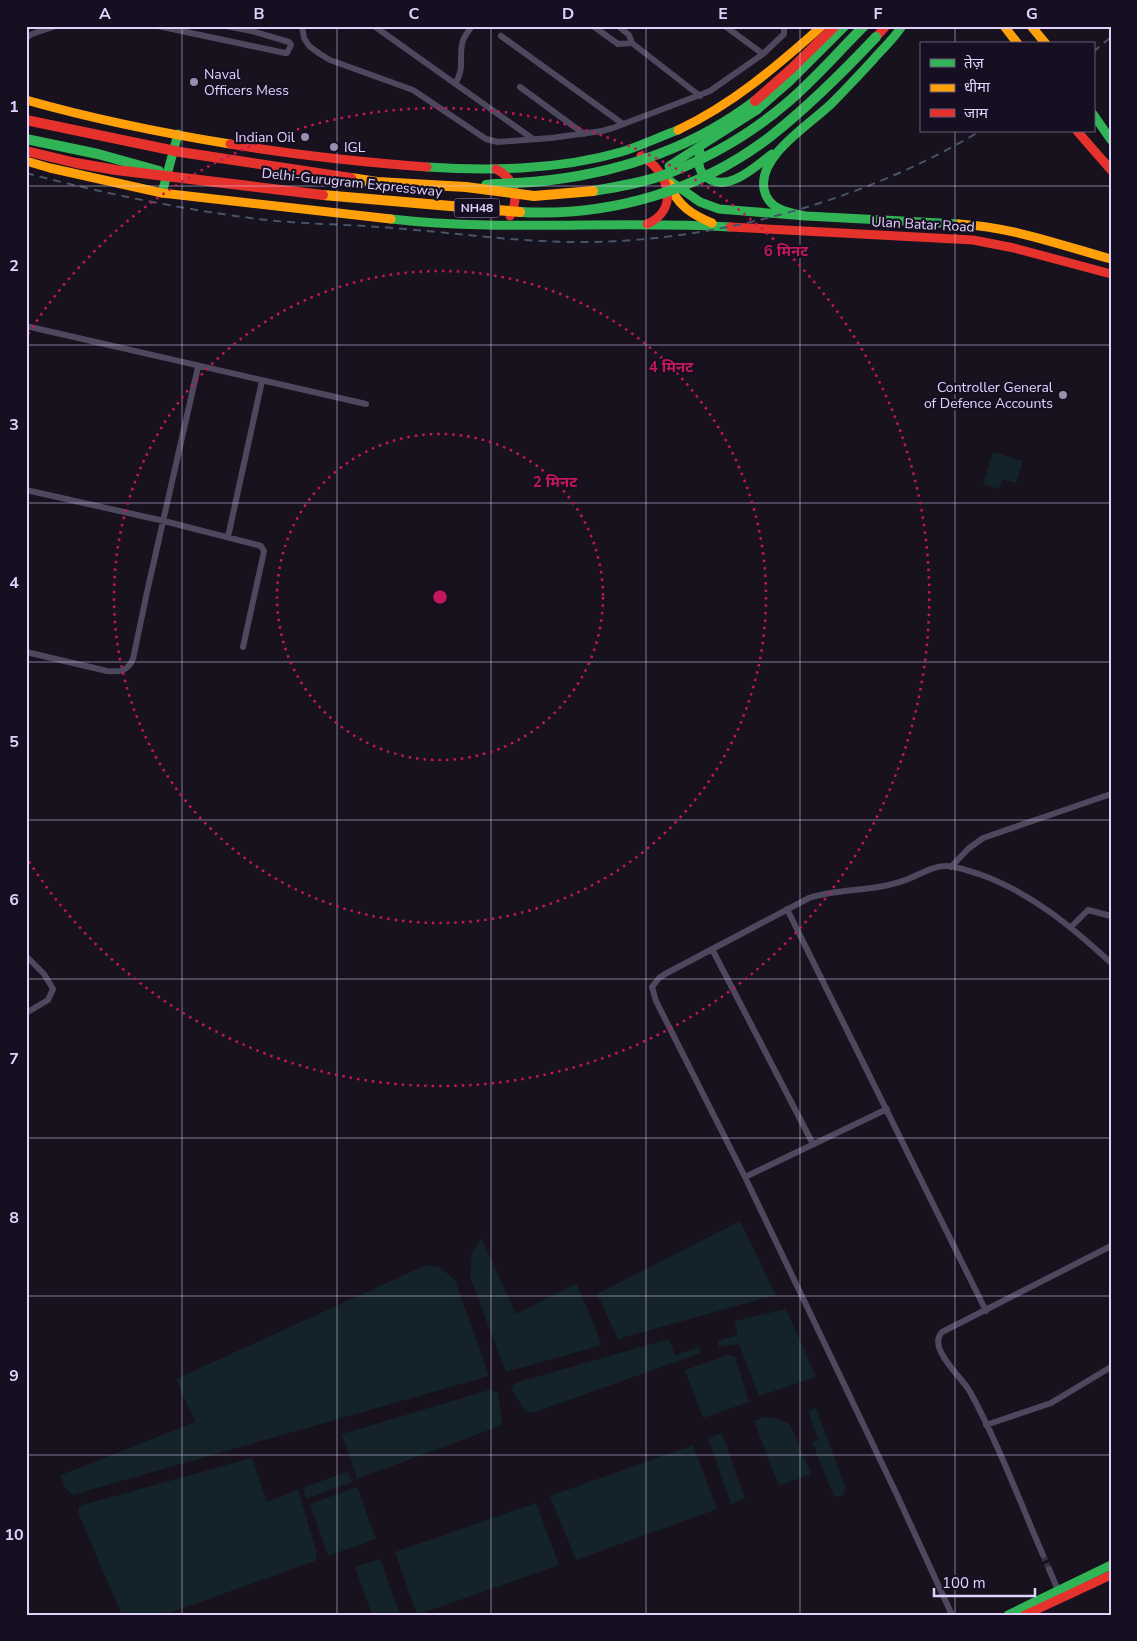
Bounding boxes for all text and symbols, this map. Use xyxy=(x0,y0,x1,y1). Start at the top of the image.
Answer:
text: A xyxy=(99,3,111,25)
text: B xyxy=(253,3,265,25)
text: C xyxy=(409,3,420,25)
text: D xyxy=(562,3,574,25)
text: E xyxy=(718,3,728,25)
text: F xyxy=(874,3,883,25)
text: G xyxy=(1026,3,1038,25)
legend xyxy=(920,42,1094,132)
text: तेज़ xyxy=(964,53,985,73)
place label: Naval Officers Mess xyxy=(204,65,289,100)
marker: Naval Officers Mess xyxy=(188,76,200,88)
text: धीमा xyxy=(964,77,991,97)
text: 1 xyxy=(9,96,19,118)
text: जाम xyxy=(964,103,989,123)
place label: Indian Oil xyxy=(235,128,296,147)
marker: Indian Oil xyxy=(299,131,311,143)
place label: IGL xyxy=(344,138,366,157)
marker: IGL xyxy=(328,141,340,153)
street label: Delhi-Gurugram Expressway xyxy=(261,164,444,202)
road number: NH48 xyxy=(454,198,500,218)
street label: Ulan Batar Road xyxy=(871,212,975,237)
text: 6 मिनट xyxy=(764,241,809,261)
text: 2 xyxy=(9,255,19,277)
text: 4 मिनट xyxy=(649,357,694,377)
place label: Controller General of Defence Accounts xyxy=(924,378,1054,413)
marker: Controller General of Defence Accounts xyxy=(1057,389,1069,401)
text: 3 xyxy=(9,414,19,436)
text: 2 मिनट xyxy=(533,472,578,492)
text: 4 xyxy=(9,572,19,594)
centre of rings xyxy=(431,588,449,606)
text: 5 xyxy=(9,731,19,753)
text: 6 xyxy=(9,889,19,911)
text: 7 xyxy=(9,1048,19,1070)
text: 8 xyxy=(9,1207,19,1229)
text: 9 xyxy=(9,1365,19,1387)
text: 10 xyxy=(4,1524,24,1546)
scale bar xyxy=(934,1566,1036,1598)
text: 100 m xyxy=(942,1573,986,1593)

